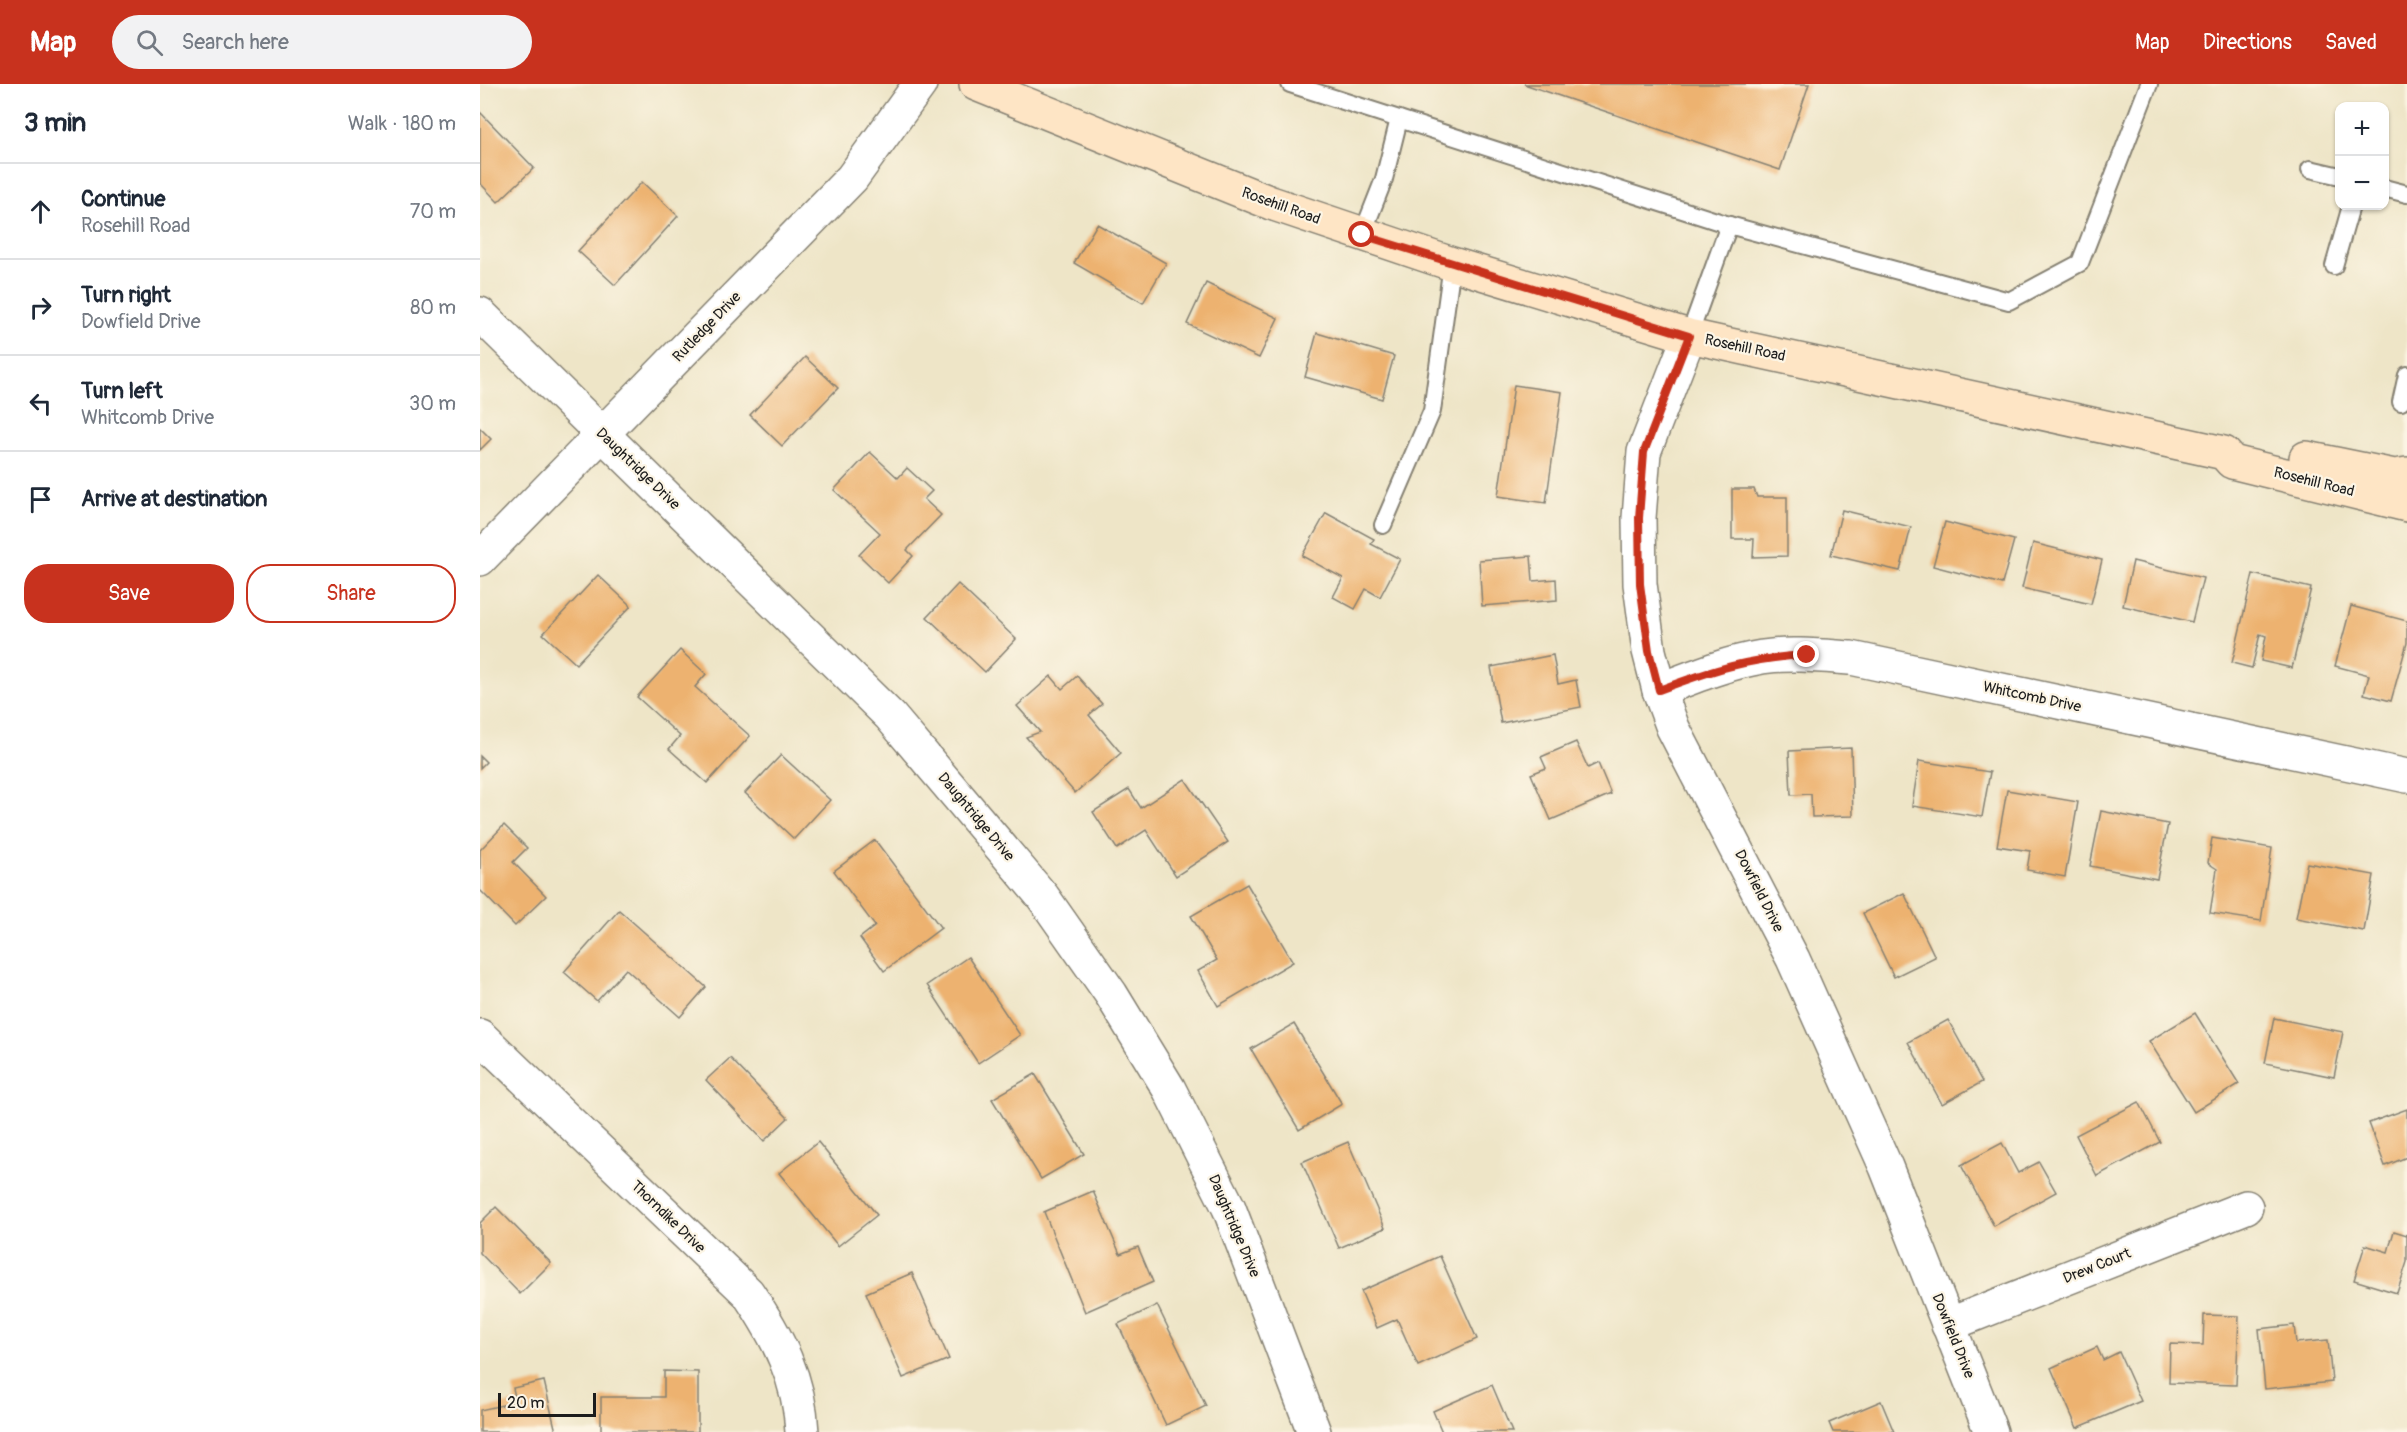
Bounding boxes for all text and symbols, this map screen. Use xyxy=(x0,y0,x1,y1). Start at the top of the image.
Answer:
search box xyxy=(112,15,532,69)
text: Map xyxy=(30,25,76,60)
icon: search xyxy=(133,26,166,59)
text: Search here xyxy=(181,28,289,56)
text: Map xyxy=(2135,29,2170,56)
text: Directions xyxy=(2203,29,2292,56)
text: Saved xyxy=(2325,29,2377,56)
map controls xyxy=(2335,102,2389,210)
button: + xyxy=(2335,102,2389,156)
text: 3 min xyxy=(24,107,86,139)
text: Walk · 180 m xyxy=(348,111,456,136)
button: − xyxy=(2335,156,2389,210)
street label: Rosehill Road xyxy=(1239,183,1323,229)
text: Continue xyxy=(81,185,165,213)
icon: ahead xyxy=(24,195,57,228)
text: 70 m xyxy=(410,199,456,224)
text: Rosehill Road xyxy=(81,213,191,238)
route start xyxy=(1348,221,1374,247)
text: Turn right xyxy=(81,281,171,309)
street label: Rutledge Drive xyxy=(669,287,746,366)
icon: right xyxy=(24,291,57,324)
text: 80 m xyxy=(410,295,456,320)
text: Dowfield Drive xyxy=(81,309,201,334)
street label: Rosehill Road xyxy=(1703,330,1787,366)
text: Turn left xyxy=(81,377,163,405)
icon: left xyxy=(24,387,57,420)
text: 30 m xyxy=(409,391,456,416)
text: Whitcomb Drive xyxy=(81,405,214,430)
street label: Daughtridge Drive xyxy=(592,424,685,514)
street label: Rosehill Road xyxy=(2272,463,2356,501)
icon: arrive xyxy=(24,483,57,516)
text: Arrive at destination xyxy=(81,485,267,513)
button: Save xyxy=(24,564,234,623)
button: Share xyxy=(246,564,456,623)
route end xyxy=(1793,641,1819,667)
street label: Whitcomb Drive xyxy=(1981,677,2083,717)
street label: Daughtridge Drive xyxy=(933,769,1019,866)
street label: Dowfield Drive xyxy=(1730,847,1788,936)
street label: Daughtridge Drive xyxy=(1204,1172,1264,1281)
street label: Thorndike Drive xyxy=(627,1177,710,1258)
street label: Drew Court xyxy=(2060,1243,2135,1288)
street label: Dowfield Drive xyxy=(1927,1291,1979,1382)
scale bar xyxy=(498,1390,596,1418)
text: 20 m xyxy=(507,1393,545,1413)

